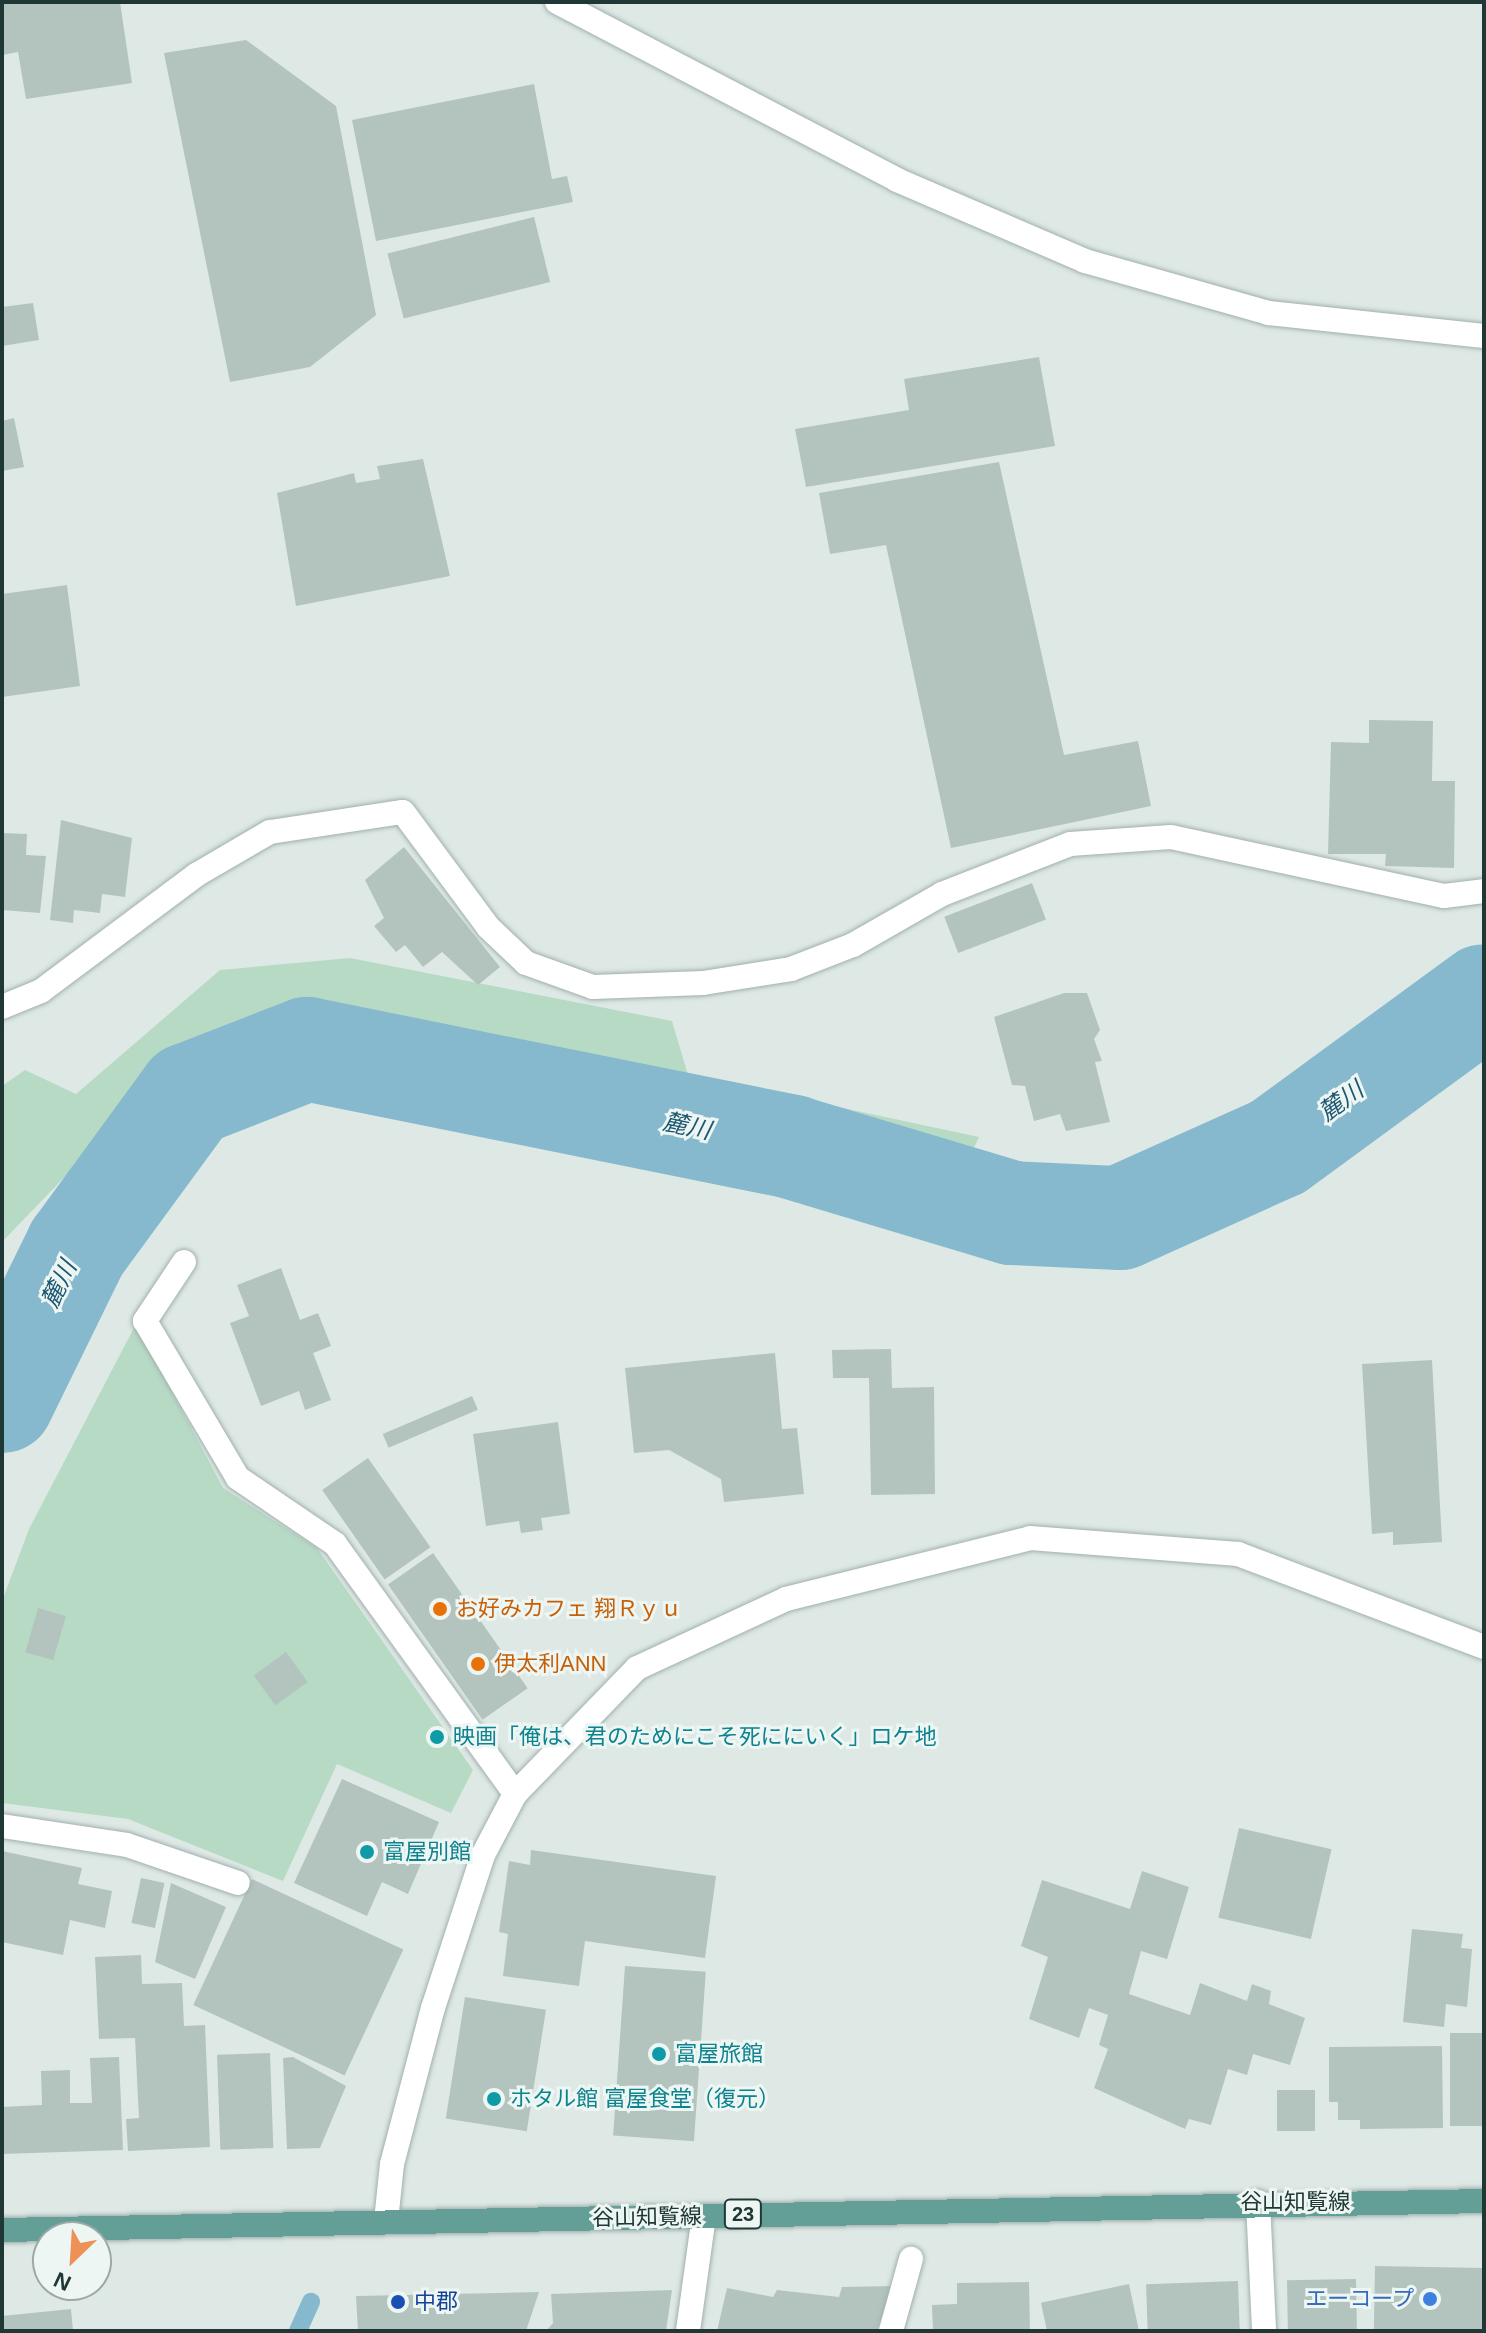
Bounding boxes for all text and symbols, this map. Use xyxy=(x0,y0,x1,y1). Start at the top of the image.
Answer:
water label: 麓川 xyxy=(1313,1075,1369,1127)
water label: 麓川 xyxy=(661,1107,713,1145)
water label: 麓川 xyxy=(36,1256,82,1312)
place label: お好みカフェ 翔Ｒｙｕ xyxy=(456,1596,682,1622)
marker: お好みカフェ 翔Ｒｙｕ xyxy=(431,1600,449,1618)
place label: 伊太利ANN xyxy=(494,1651,606,1677)
marker: 伊太利ANN xyxy=(469,1655,487,1673)
place label: 映画「俺は、君のためにこそ死ににいく」ロケ地 xyxy=(453,1724,937,1750)
marker: 映画「俺は、君のためにこそ死ににいく」ロケ地 xyxy=(428,1728,446,1746)
place label: 富屋別館 xyxy=(383,1839,471,1865)
marker: 富屋別館 xyxy=(358,1843,376,1861)
place label: 富屋旅館 xyxy=(675,2041,763,2067)
marker: 富屋旅館 xyxy=(650,2045,668,2063)
place label: ホタル館 富屋食堂（復元） xyxy=(510,2086,780,2112)
marker: ホタル館 富屋食堂（復元） xyxy=(485,2090,503,2108)
street label: 谷山知覧線 xyxy=(1240,2189,1350,2215)
road number: 23 xyxy=(723,2198,763,2230)
street label: 谷山知覧線 xyxy=(592,2203,702,2231)
north arrow xyxy=(32,2221,112,2301)
text: N xyxy=(50,2267,75,2296)
place label: エーコープ xyxy=(1304,2286,1414,2312)
place label: 中郡 xyxy=(414,2289,458,2315)
marker: エーコープ xyxy=(1421,2290,1439,2308)
marker: 中郡 xyxy=(389,2293,407,2311)

